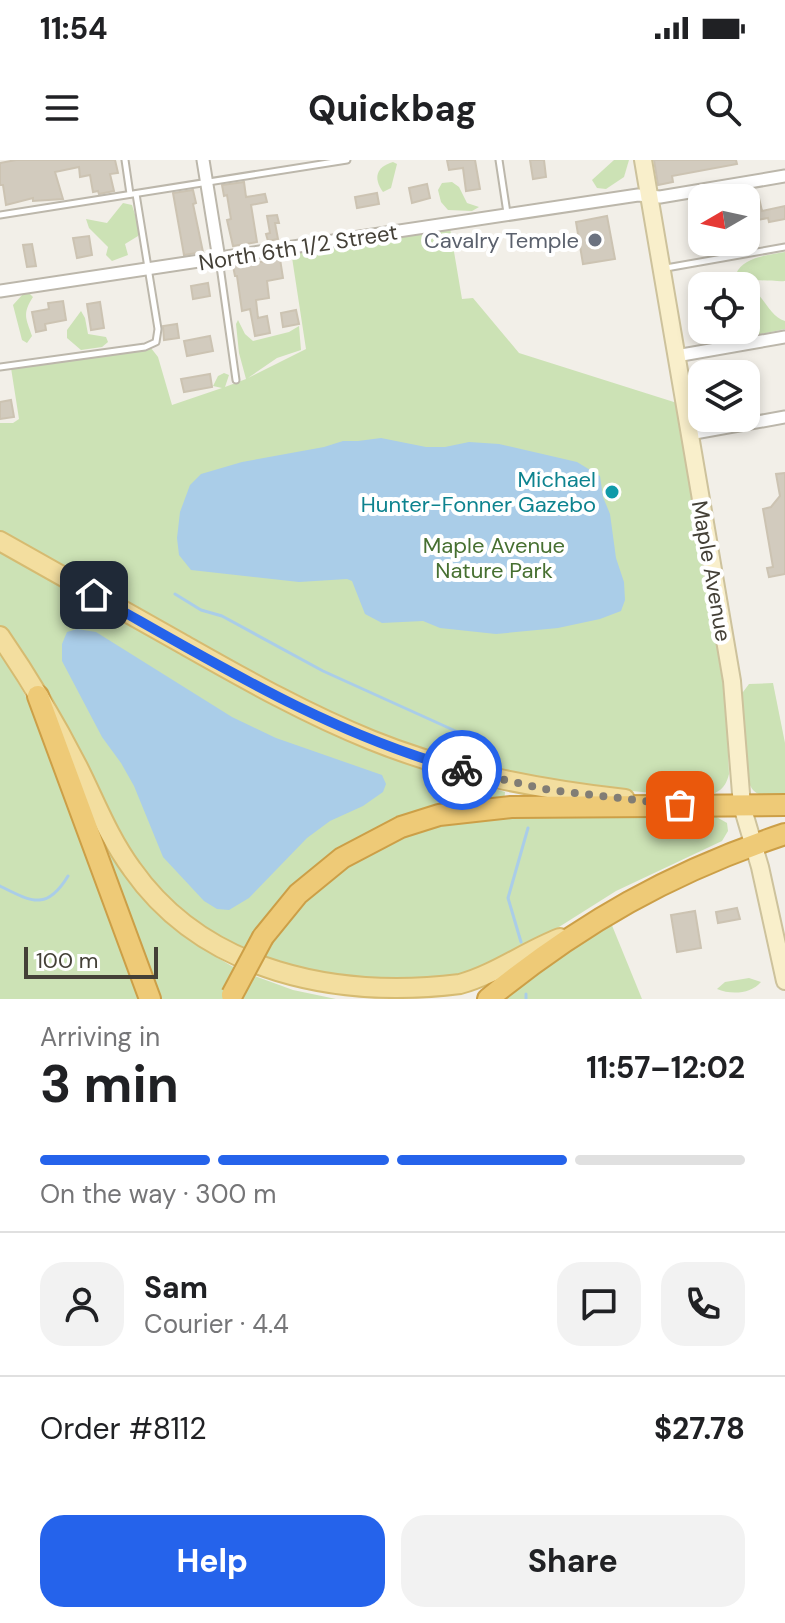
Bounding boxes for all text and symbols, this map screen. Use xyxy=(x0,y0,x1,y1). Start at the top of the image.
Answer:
text: 11:54 xyxy=(40,9,108,48)
text: Quickbag xyxy=(308,85,477,132)
icon: menu xyxy=(40,86,84,130)
icon: search xyxy=(701,86,745,130)
north arrow xyxy=(688,184,760,256)
map controls xyxy=(688,184,760,432)
street label: North 6th 1/2 Street xyxy=(197,217,400,278)
place label: Cavalry Temple xyxy=(424,226,579,255)
marker: Cavalry Temple xyxy=(586,231,604,249)
button: locate xyxy=(688,272,760,344)
button: layers xyxy=(688,360,760,432)
place label: Michael Hunter-Fonner Gazebo xyxy=(361,465,596,519)
marker: Michael Hunter-Fonner Gazebo xyxy=(603,483,621,501)
street label: Maple Avenue xyxy=(685,499,738,644)
park label: Maple Avenue Nature Park xyxy=(423,531,565,585)
pin xyxy=(60,561,128,629)
icon: home xyxy=(72,573,116,617)
courier xyxy=(422,730,502,810)
icon: bike xyxy=(440,748,484,792)
pin xyxy=(646,771,714,839)
icon: bag xyxy=(658,783,702,827)
scale bar xyxy=(24,943,158,979)
text: 100 m xyxy=(36,946,98,975)
text: Arriving in xyxy=(40,1020,160,1054)
text: 11:57–12:02 xyxy=(586,1048,745,1087)
text: 3 min xyxy=(40,1050,179,1118)
text: On the way · 300 m xyxy=(40,1177,276,1211)
button: person xyxy=(40,1262,124,1346)
button: chat xyxy=(557,1262,641,1346)
button: phone xyxy=(661,1262,745,1346)
text: Sam xyxy=(144,1268,208,1307)
text: Courier · 4.4 xyxy=(144,1307,289,1341)
text: Order #8112 xyxy=(40,1409,206,1448)
text: $27.78 xyxy=(654,1409,745,1448)
button: Help xyxy=(40,1515,385,1607)
button: Share xyxy=(401,1515,745,1607)

